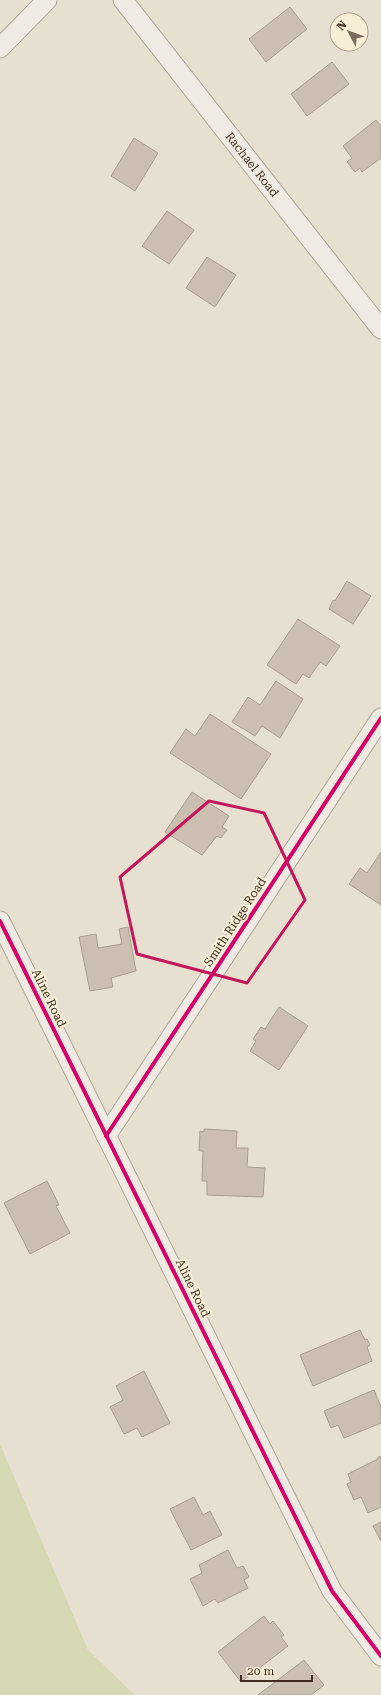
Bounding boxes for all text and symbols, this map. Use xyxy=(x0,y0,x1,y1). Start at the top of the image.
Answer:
north arrow xyxy=(329,12,369,52)
text: N xyxy=(334,18,350,33)
street label: Rachael Road xyxy=(222,129,282,200)
street label: Smith Ridge Road xyxy=(201,875,269,969)
street label: Aline Road xyxy=(29,967,69,1030)
street label: Aline Road xyxy=(173,1257,213,1320)
scale bar xyxy=(241,1657,312,1683)
text: 20 m xyxy=(247,1664,274,1678)

